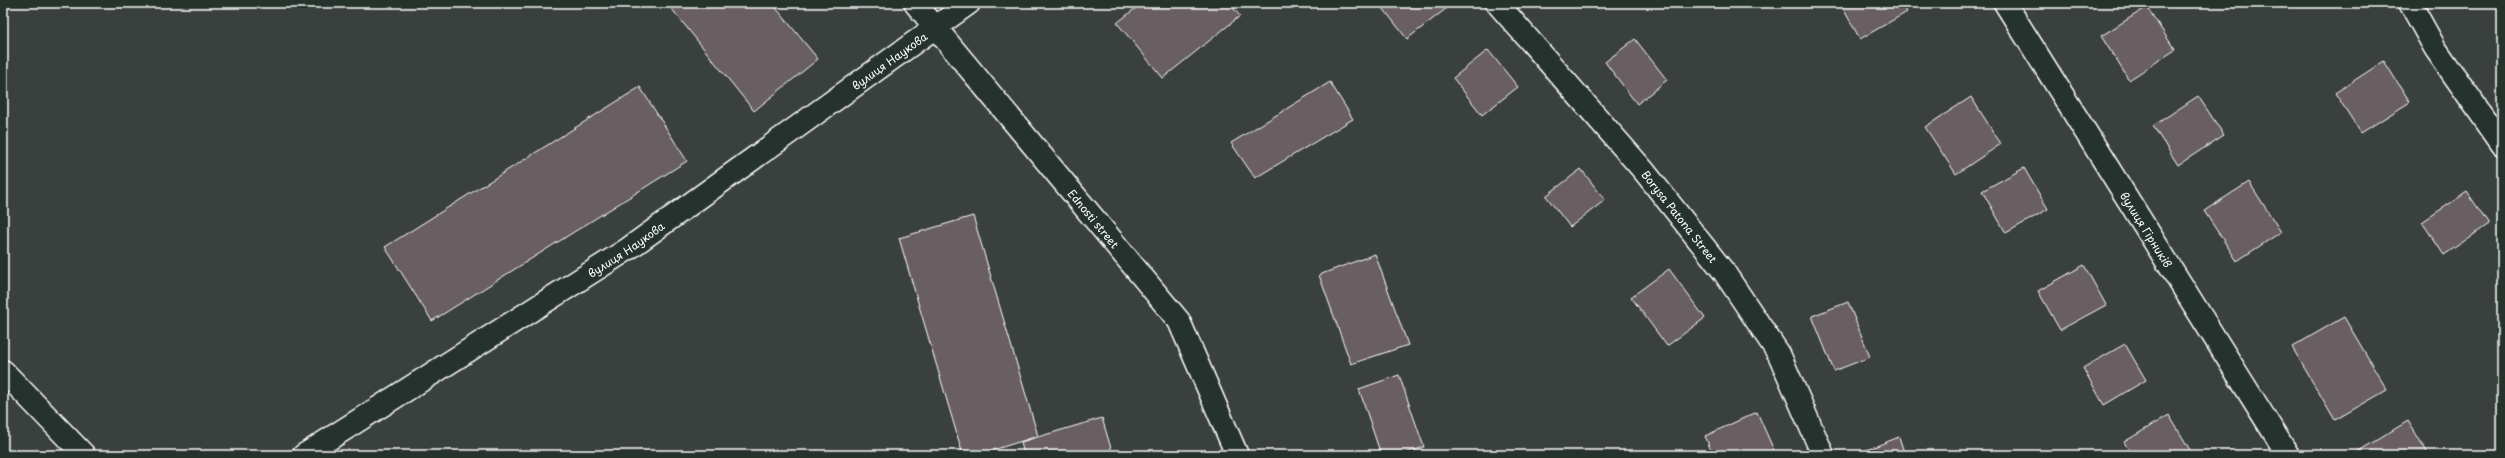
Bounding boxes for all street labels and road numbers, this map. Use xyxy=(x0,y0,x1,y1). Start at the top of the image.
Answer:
street label: вулиця Наукова xyxy=(848,27,931,94)
street label: Borysa Patona Street xyxy=(1638,166,1722,266)
street label: Ednosti street xyxy=(1064,185,1124,252)
street label: вулиця Гірників xyxy=(2116,188,2177,271)
street label: вулиця Наукова xyxy=(584,217,668,281)

